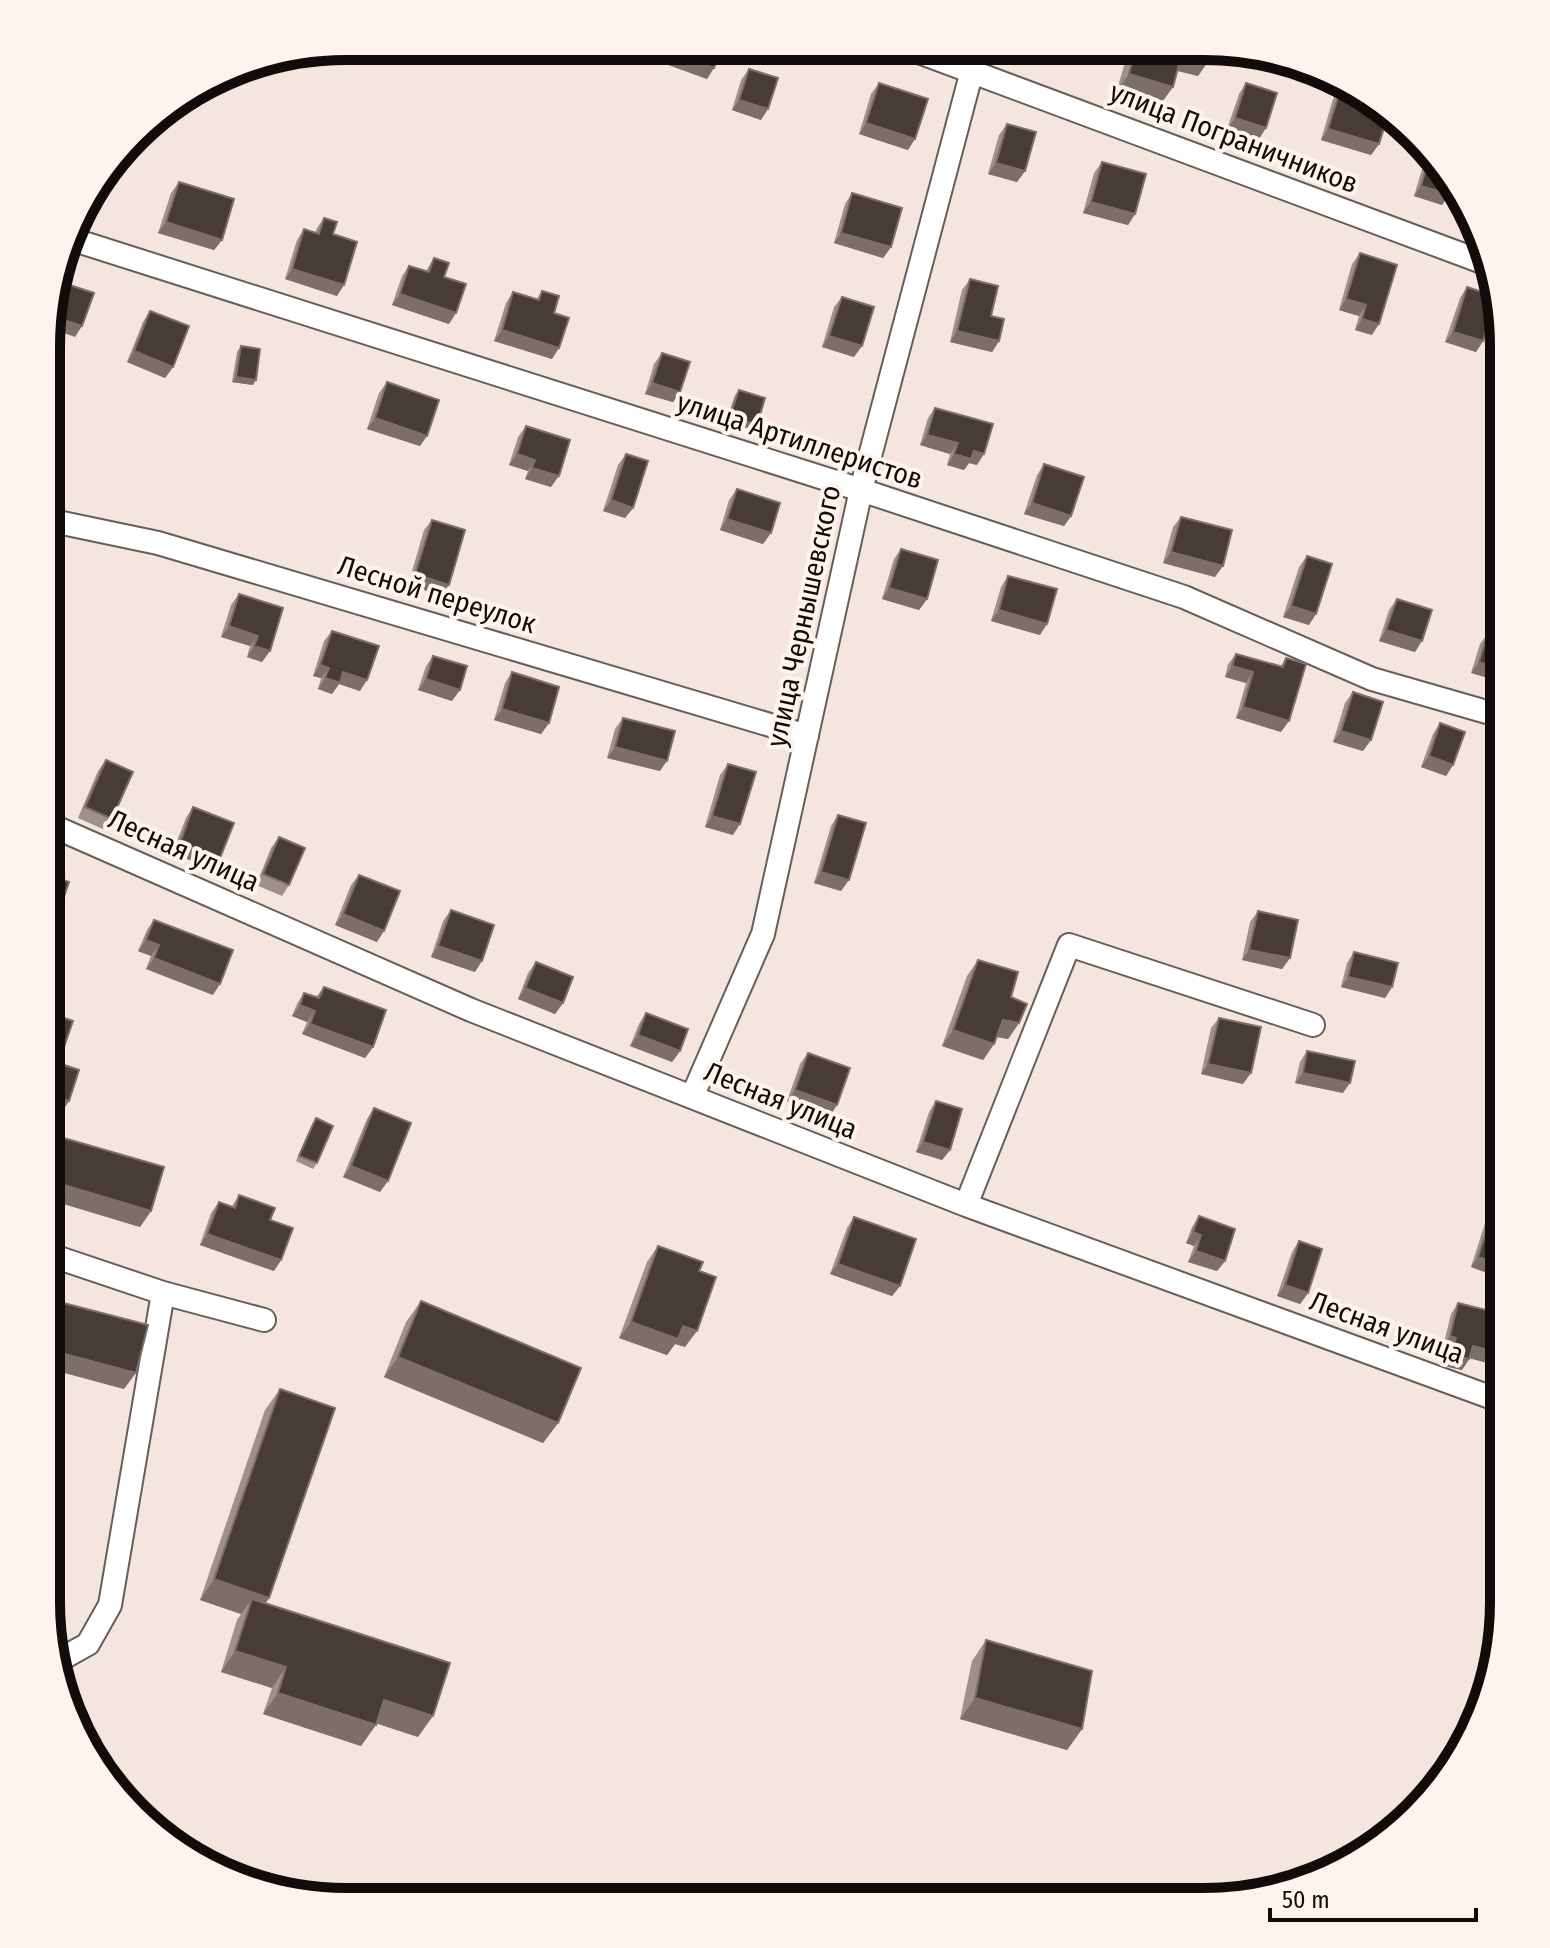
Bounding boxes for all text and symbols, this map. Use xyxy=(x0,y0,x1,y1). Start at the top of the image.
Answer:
street label: улица Пограничников xyxy=(1105,75,1362,200)
street label: улица Артиллеристов xyxy=(673,385,927,496)
street label: улица Чернышевского xyxy=(760,482,847,750)
street label: Лесной переулок xyxy=(334,549,540,640)
street label: Лесная улица xyxy=(103,803,264,898)
street label: Лесная улица xyxy=(700,1055,862,1146)
street label: Лесная улица xyxy=(1305,1284,1468,1371)
scale bar xyxy=(1270,1872,1476,1922)
text: 50 m xyxy=(1282,1886,1330,1914)

